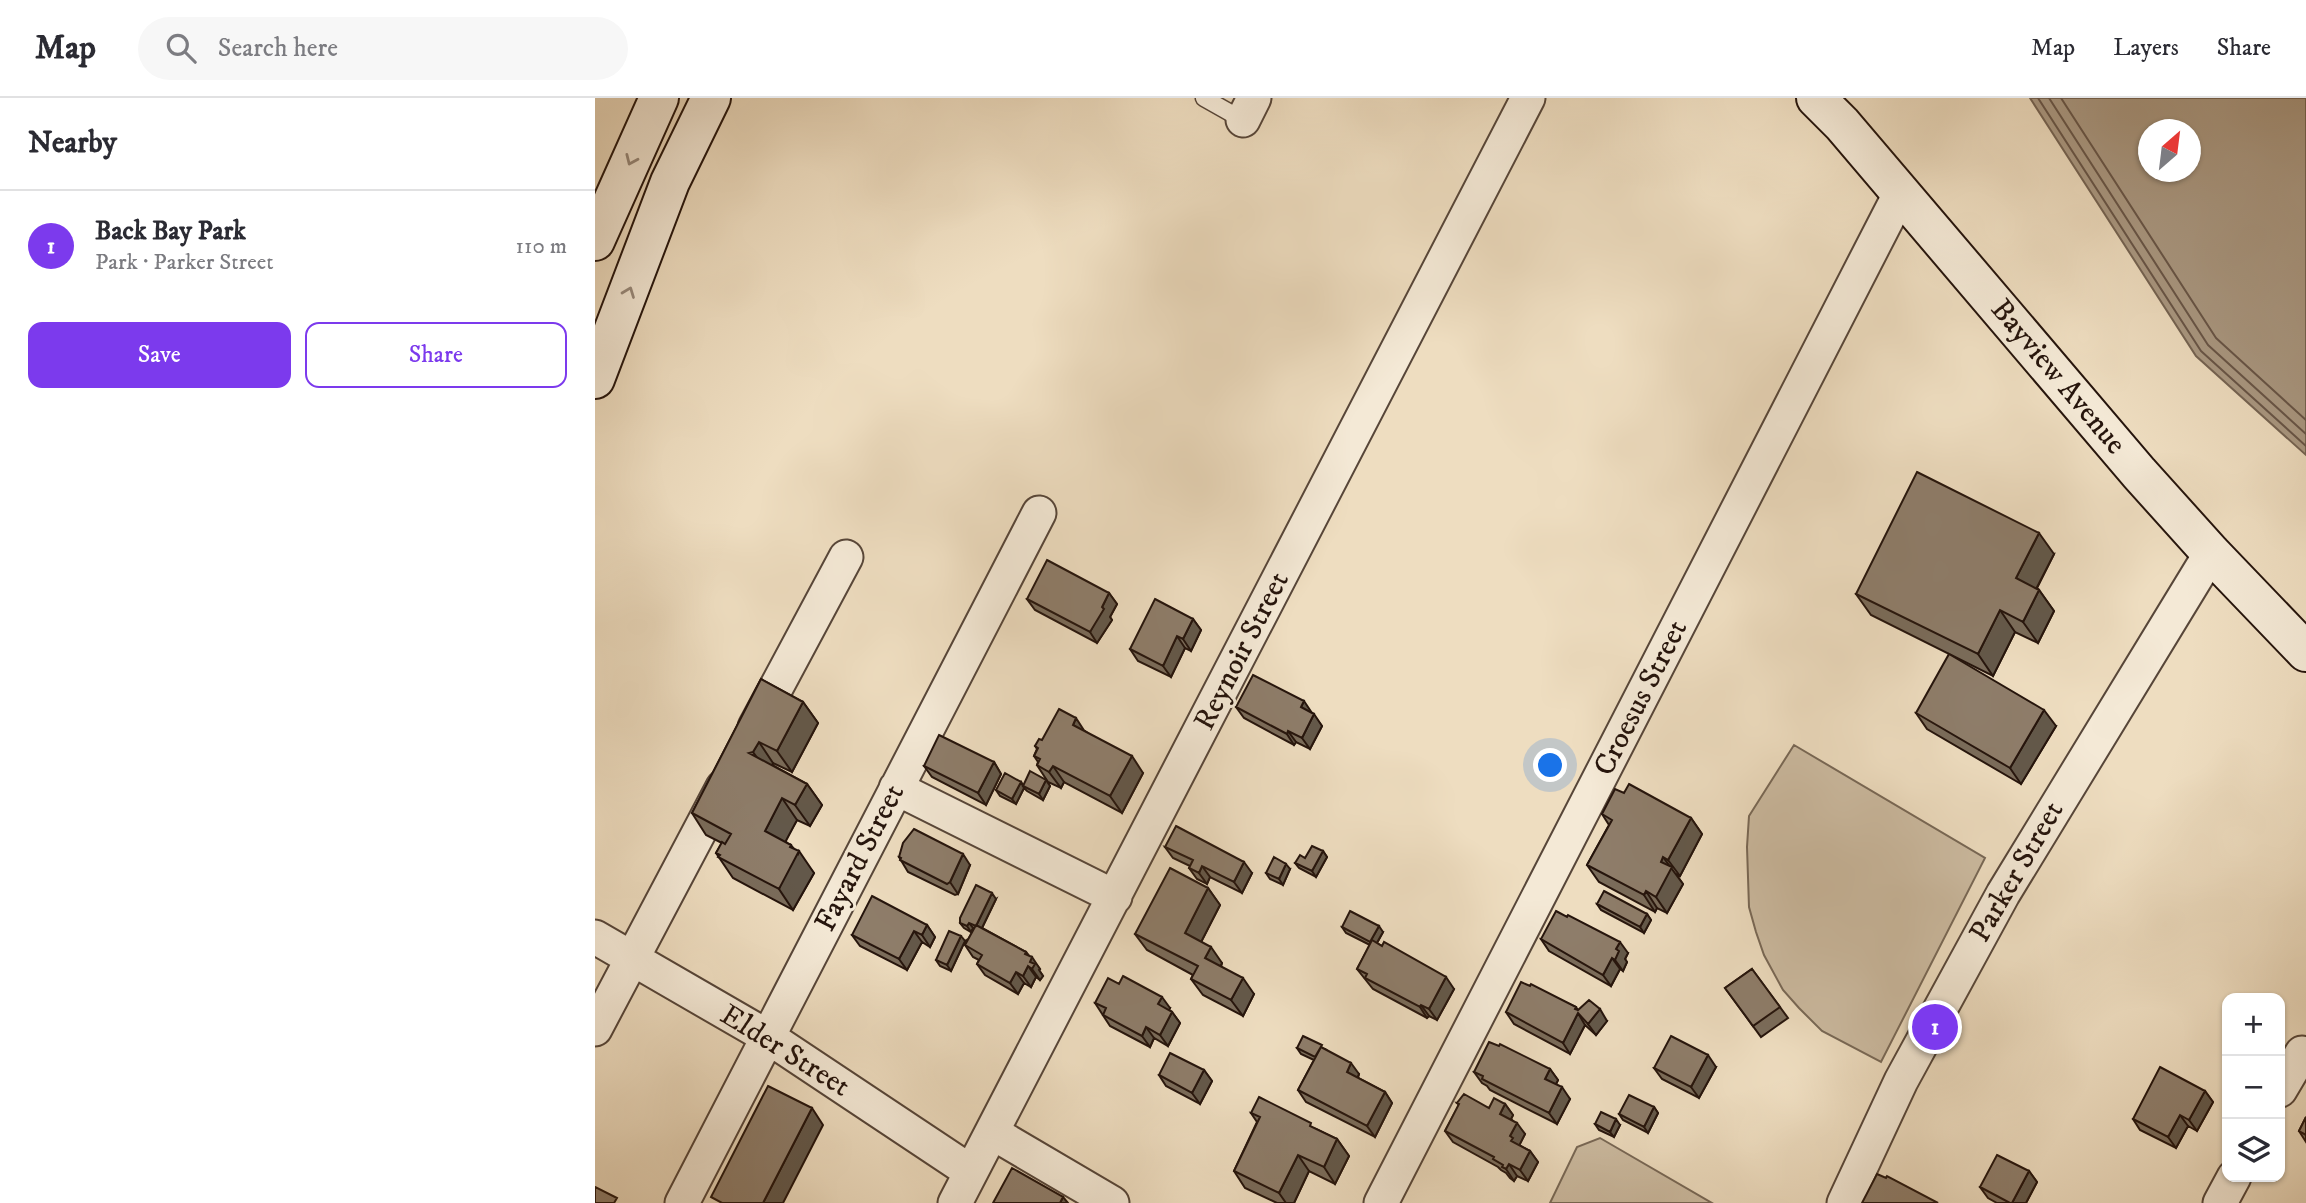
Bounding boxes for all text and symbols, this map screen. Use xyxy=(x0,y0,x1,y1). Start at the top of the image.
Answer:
search box xyxy=(138,17,628,80)
text: Map xyxy=(35,28,96,69)
icon: search xyxy=(162,29,200,67)
text: Search here xyxy=(218,32,338,65)
text: Map xyxy=(2031,33,2075,63)
text: Layers xyxy=(2113,33,2179,63)
text: Share xyxy=(2217,33,2271,63)
north arrow xyxy=(2138,119,2201,182)
text: Nearby xyxy=(28,125,117,162)
one-way arrow xyxy=(625,153,639,165)
text: Back Bay Park xyxy=(95,215,246,248)
text: 1 xyxy=(47,232,55,261)
text: 110 m xyxy=(516,232,567,261)
text: Park · Parker Street xyxy=(95,248,274,277)
one-way arrow xyxy=(620,287,634,299)
street label: Bayview Avenue xyxy=(1982,292,2134,462)
button: Save xyxy=(28,322,291,388)
button: Share xyxy=(305,322,567,388)
street label: Reynoir Street xyxy=(1186,566,1298,736)
street label: Croesus Street xyxy=(1586,614,1696,782)
your location xyxy=(1533,748,1567,782)
street label: Fayard Street xyxy=(807,778,913,938)
street label: Parker Street xyxy=(1962,795,2072,949)
map controls xyxy=(2222,993,2285,1182)
button: + xyxy=(2222,993,2285,1056)
street label: Elder Street xyxy=(713,997,857,1105)
pin: 1 xyxy=(1912,1001,1958,1053)
button: − xyxy=(2222,1056,2285,1119)
button: layers xyxy=(2222,1119,2285,1182)

